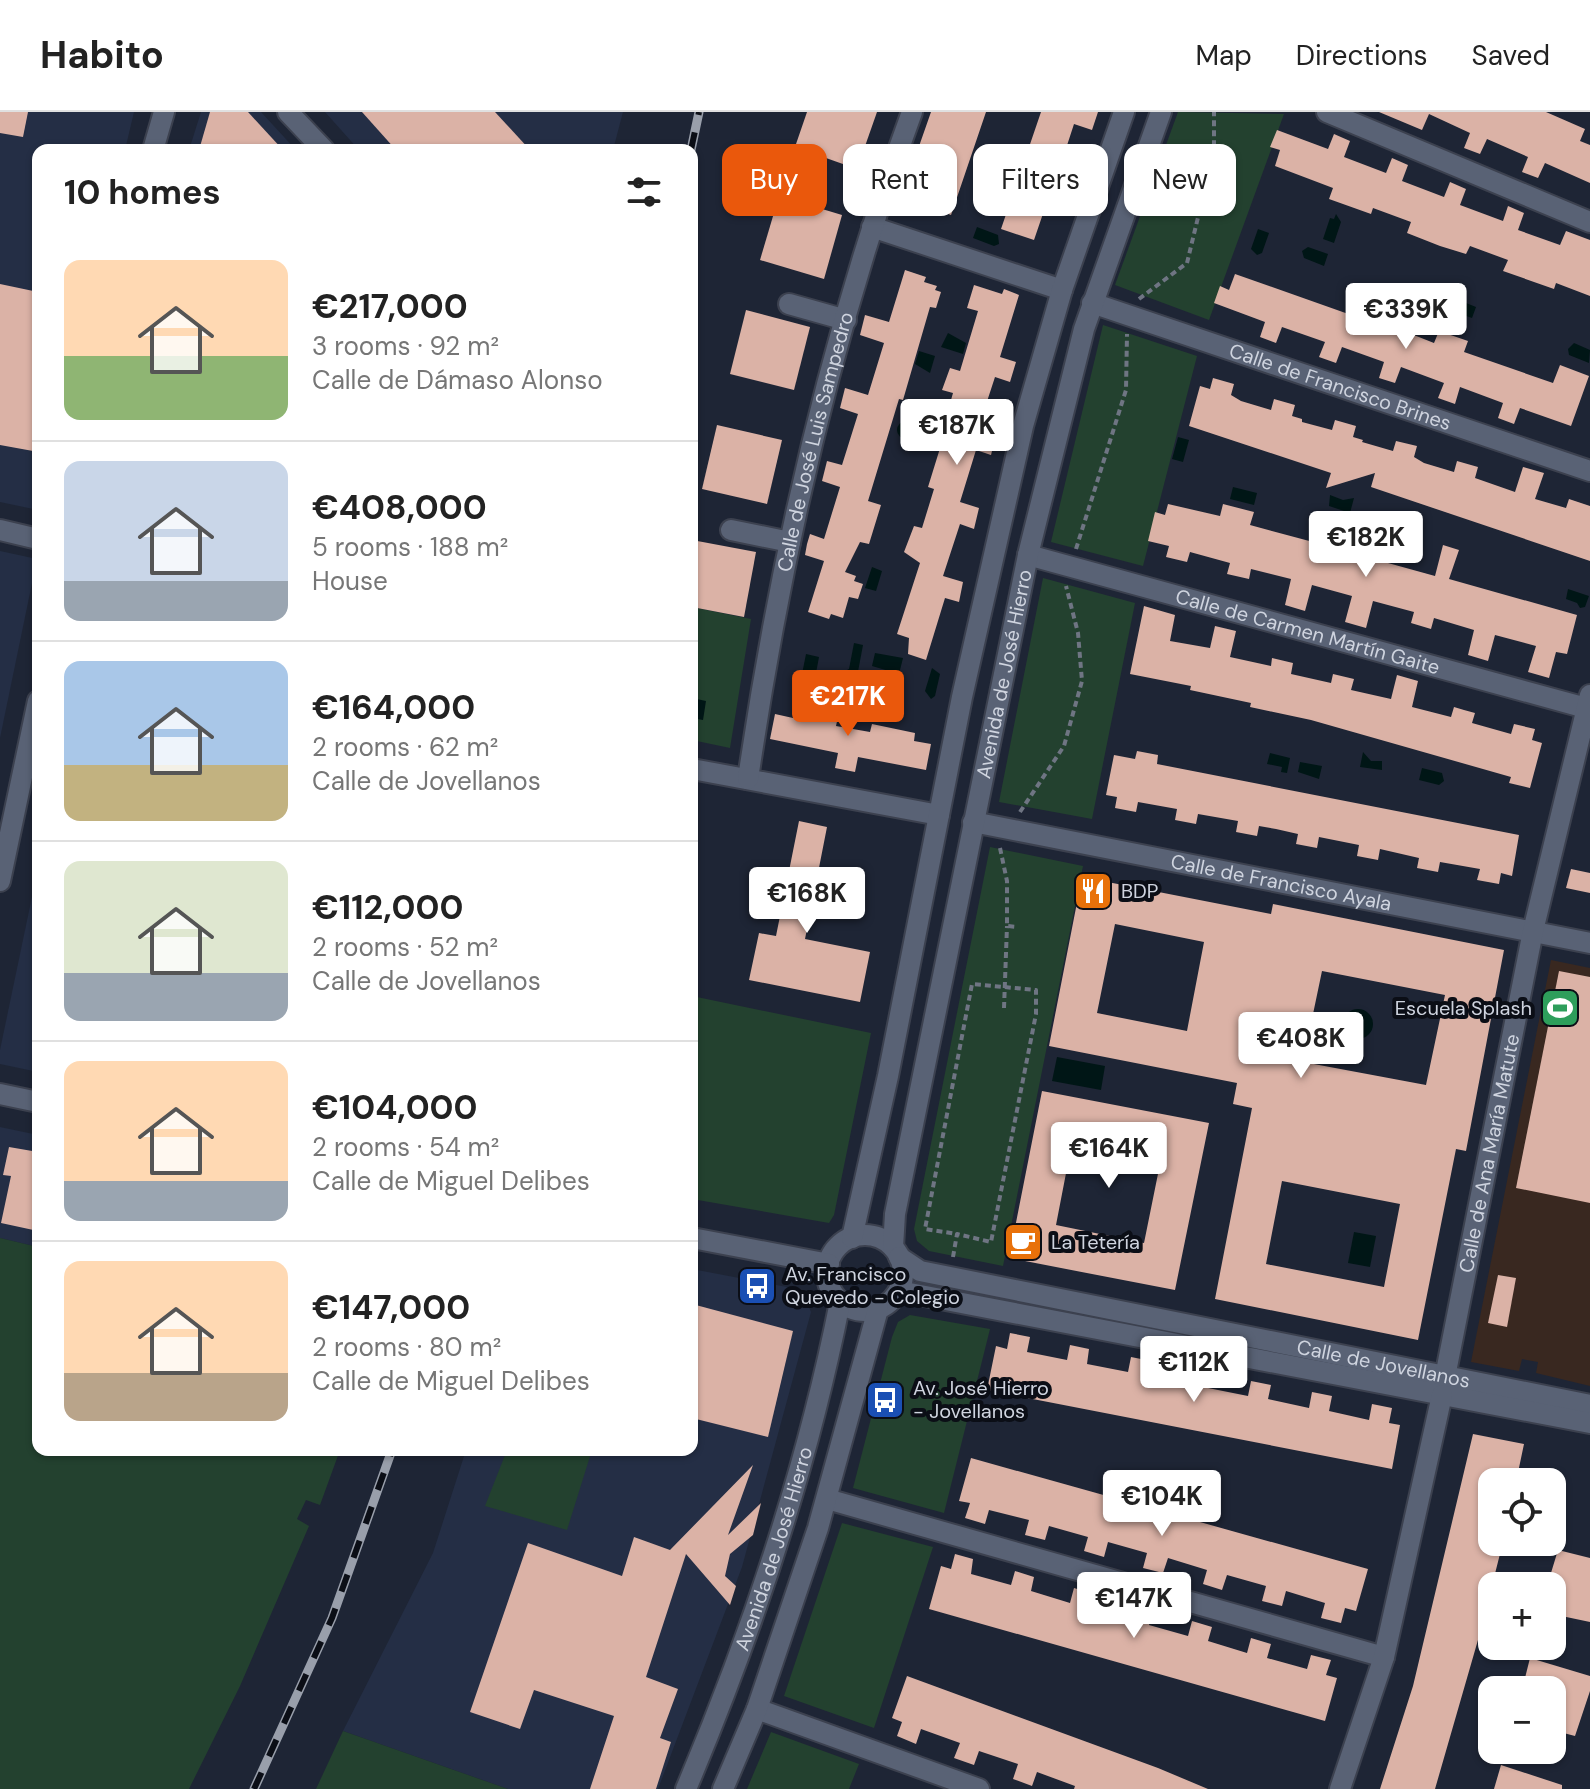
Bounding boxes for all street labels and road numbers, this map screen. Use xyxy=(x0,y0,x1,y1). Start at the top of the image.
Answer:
street label: Calle de José Luis Sampedro xyxy=(771,309,859,574)
street label: Calle de Francisco Brines xyxy=(1226,337,1455,436)
street label: Avenida de José Hierro xyxy=(970,567,1038,781)
street label: Calle de Carmen Martín Gaite xyxy=(1173,583,1443,680)
street label: Calle de Francisco Ayala xyxy=(1169,848,1394,917)
street label: Calle de Ana María Matute xyxy=(1453,1032,1525,1275)
street label: Calle de Jovellanos xyxy=(1295,1334,1473,1394)
street label: Avenida de José Hierro xyxy=(729,1444,818,1654)

